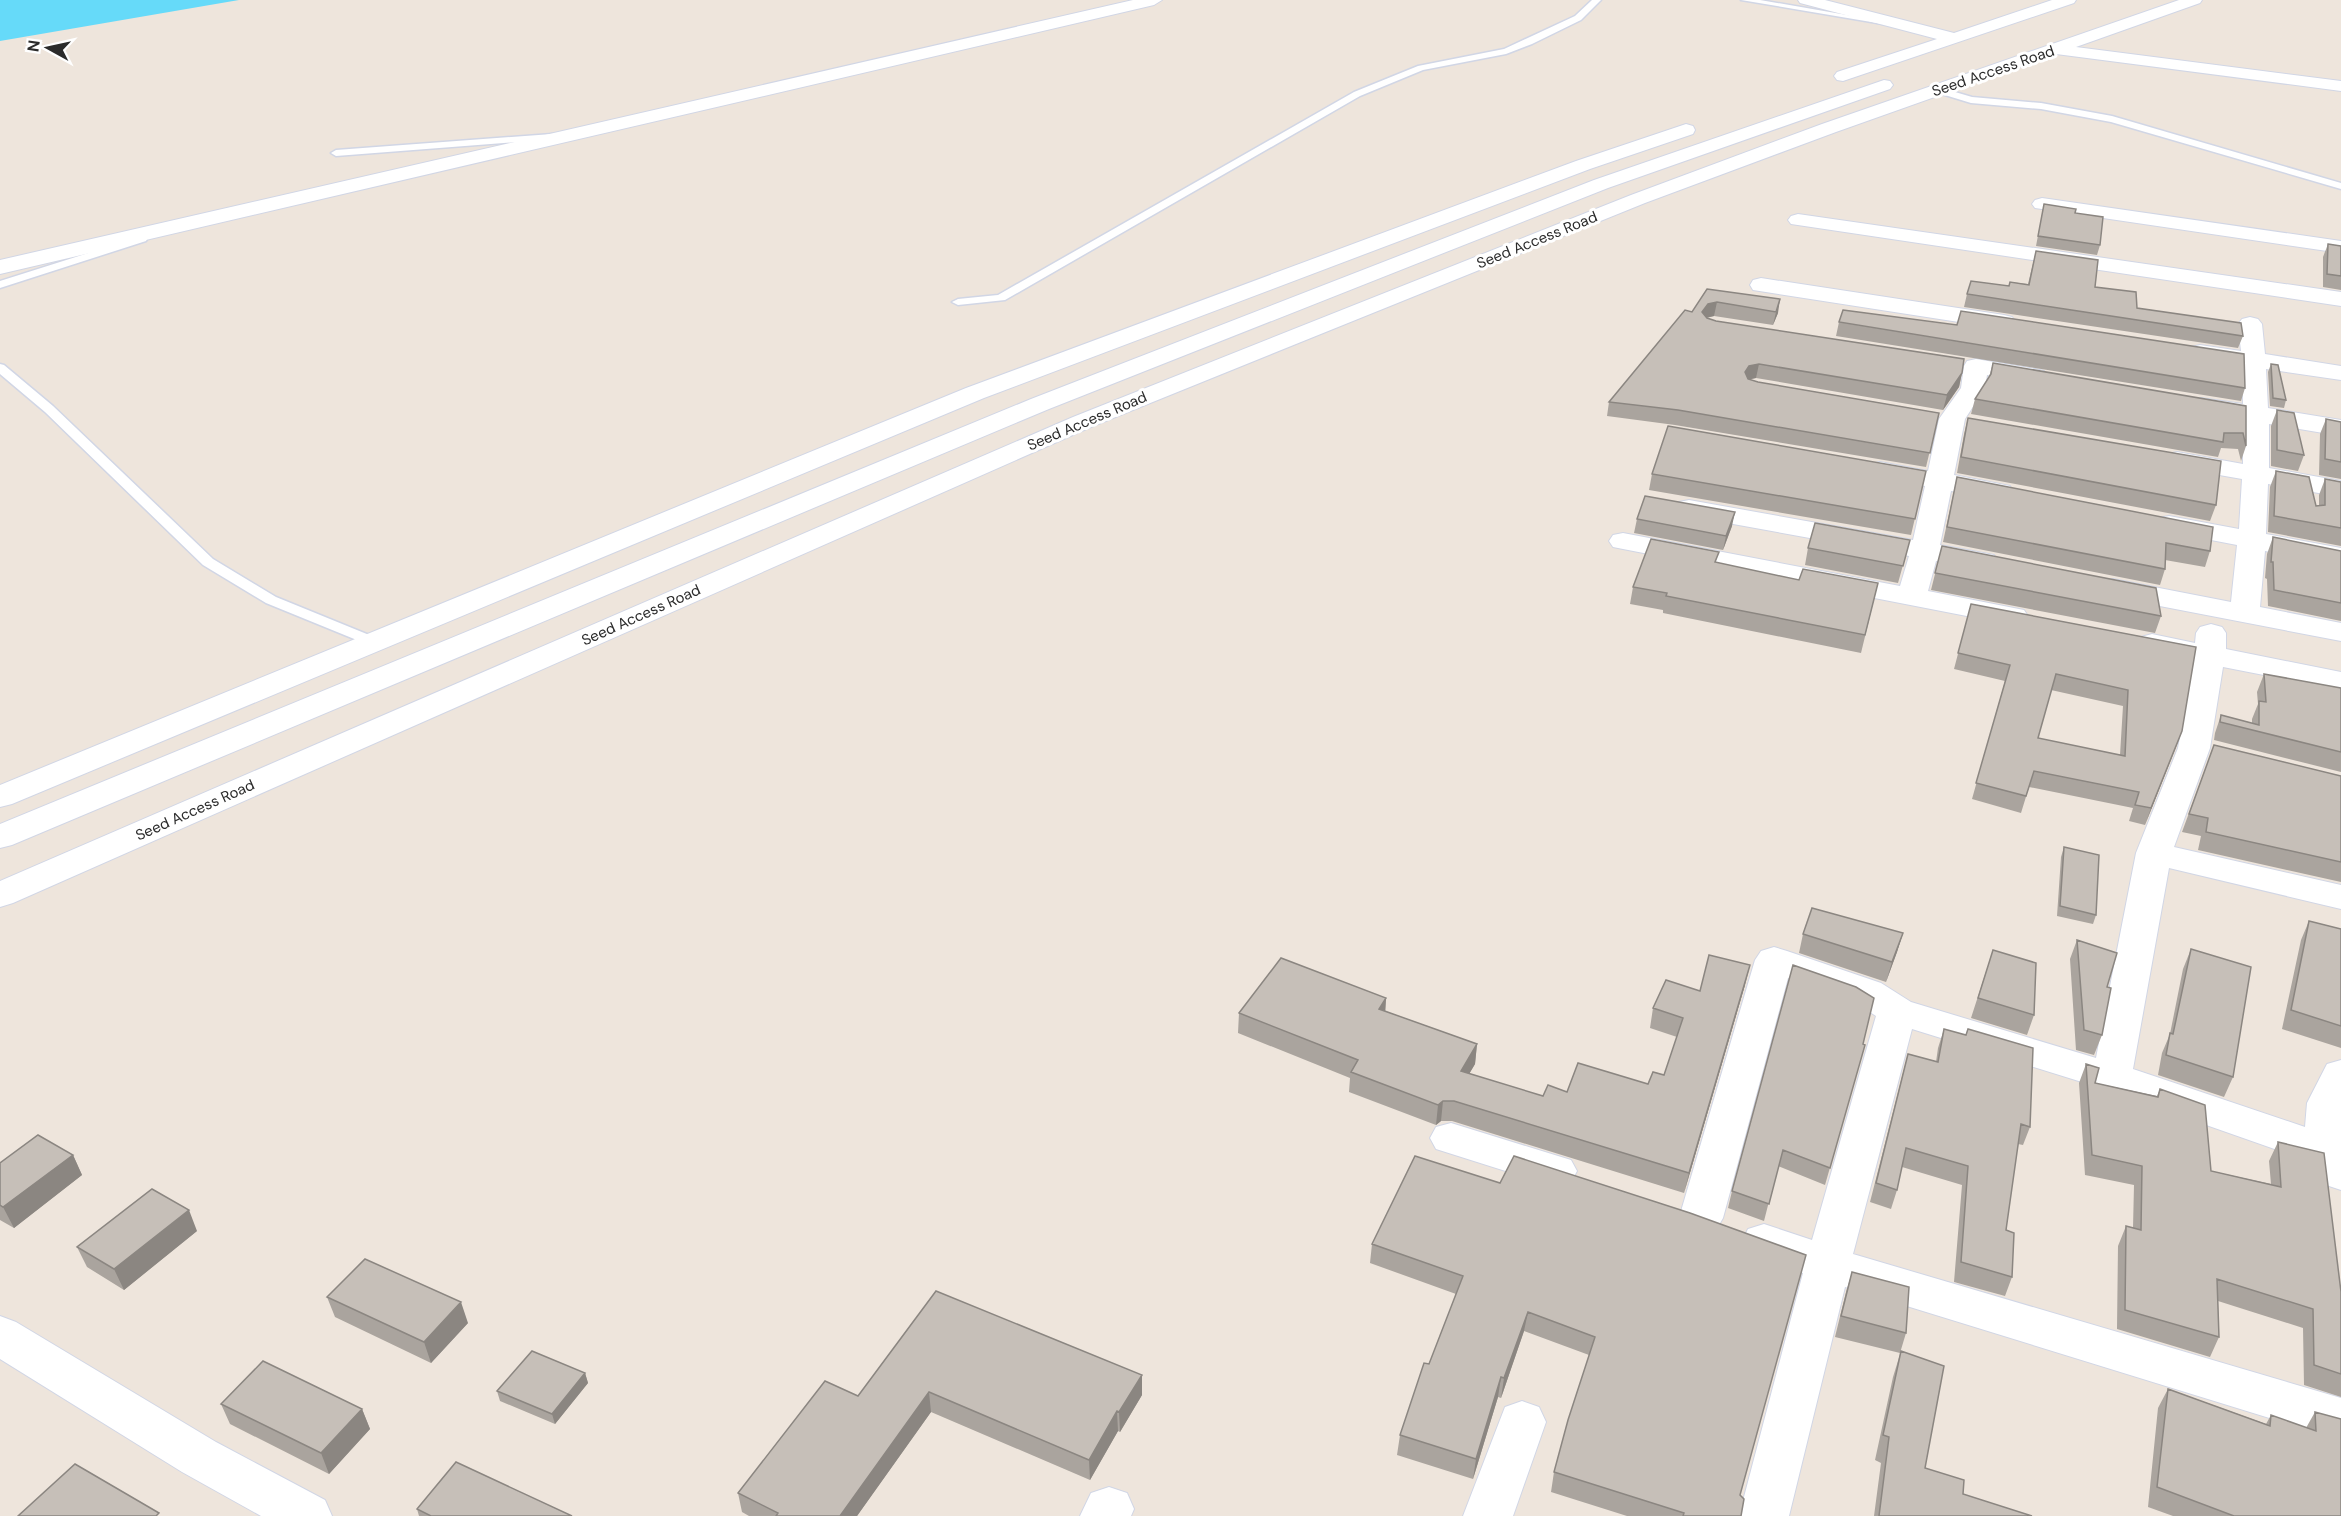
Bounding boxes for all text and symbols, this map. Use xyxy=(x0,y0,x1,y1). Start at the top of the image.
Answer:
north arrow xyxy=(18,18,78,78)
text: N xyxy=(22,39,45,53)
street label: Seed Access Road xyxy=(1929,41,2057,101)
street label: Seed Access Road xyxy=(1474,207,1600,273)
street label: Seed Access Road xyxy=(1024,387,1150,455)
street label: Seed Access Road xyxy=(578,580,704,650)
street label: Seed Access Road xyxy=(132,775,258,845)

